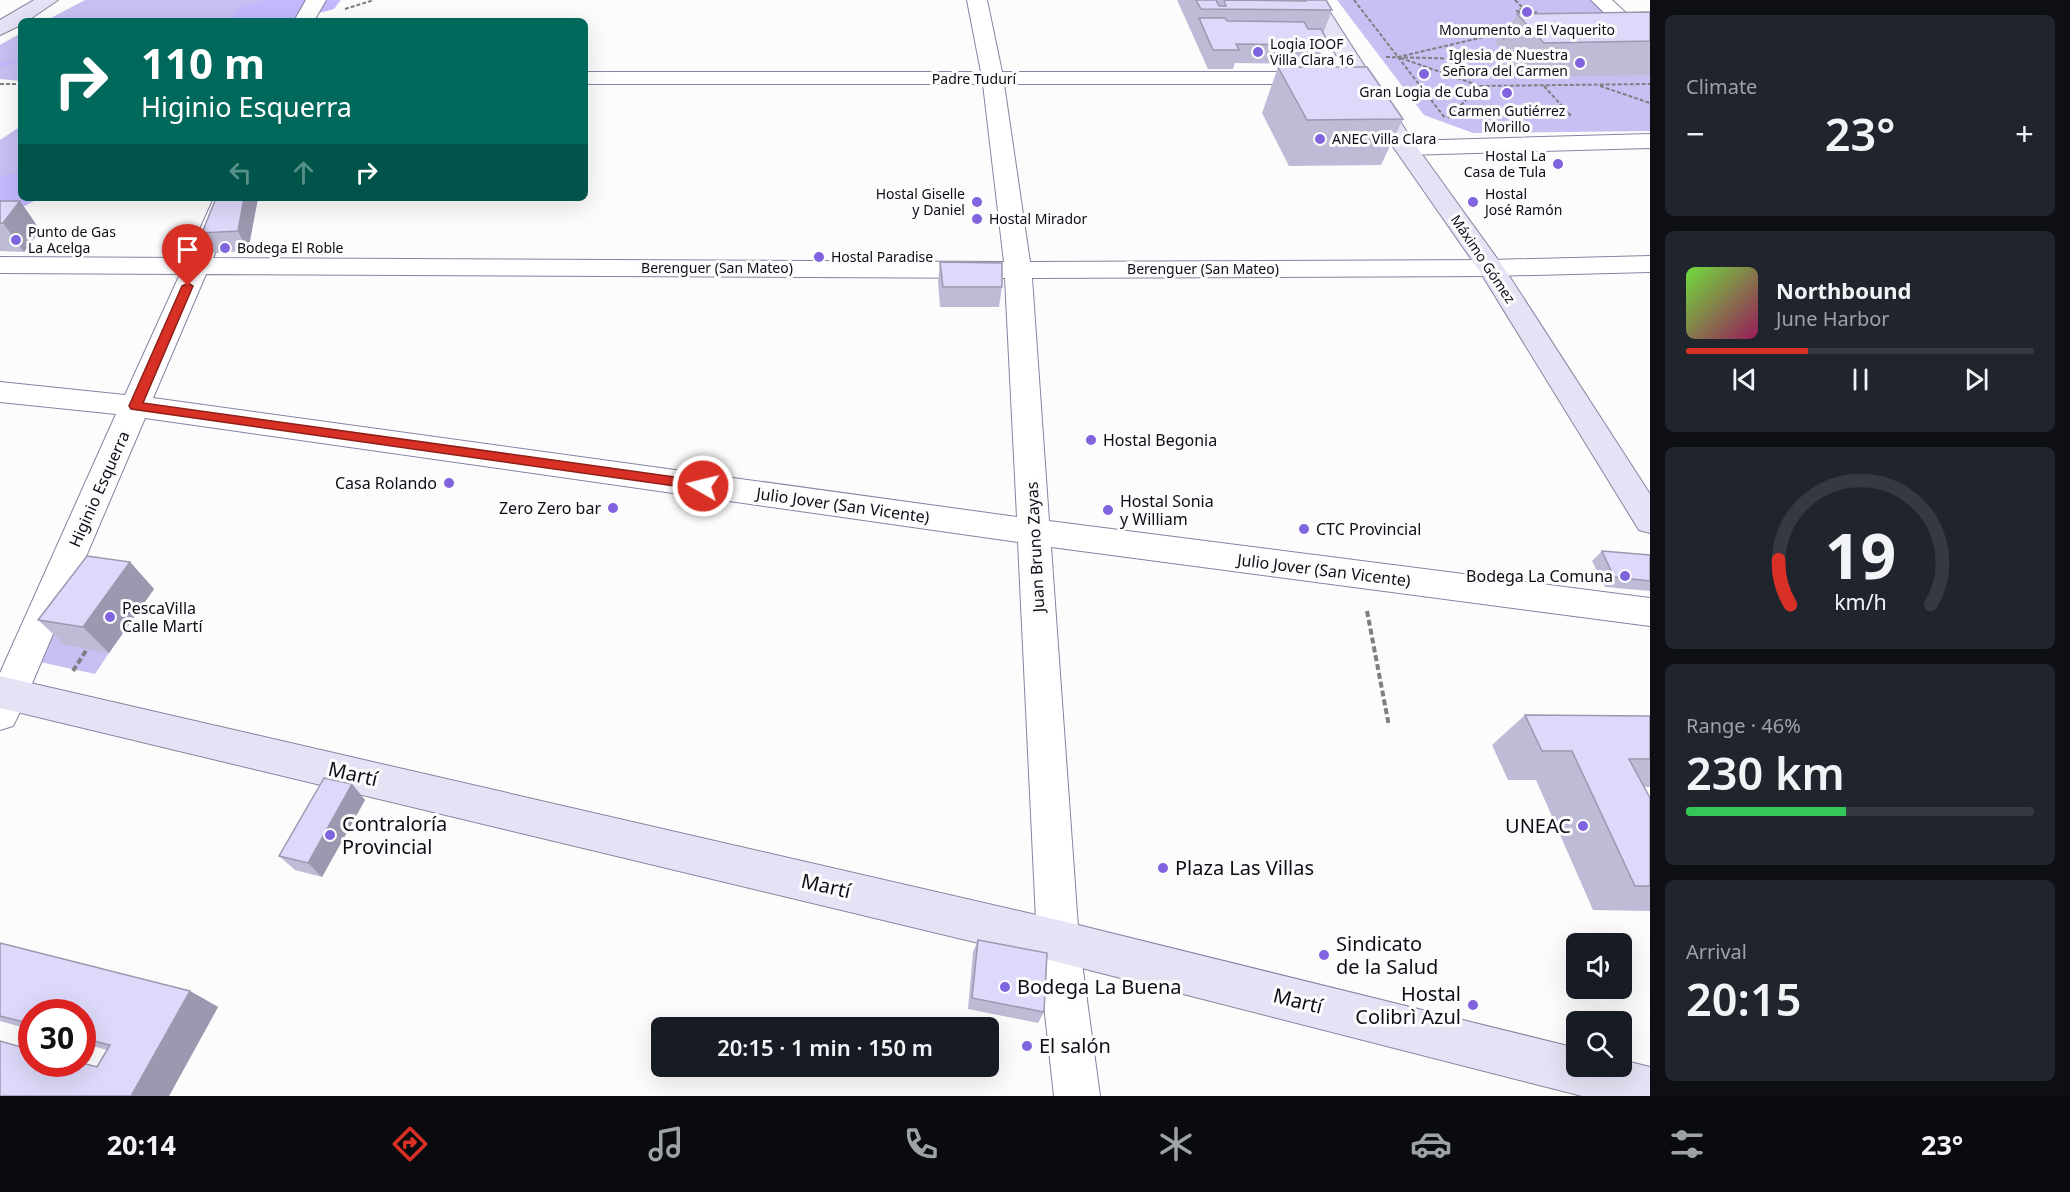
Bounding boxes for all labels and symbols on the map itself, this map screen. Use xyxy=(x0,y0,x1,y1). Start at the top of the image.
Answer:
marker: Monumento a El Vaquerito xyxy=(1520,5,1534,19)
place label: Monumento a El Vaquerito xyxy=(1439,20,1615,39)
place label: Logia IOOF Villa Clara 16 xyxy=(1270,34,1354,69)
marker: Logia IOOF Villa Clara 16 xyxy=(1251,45,1265,59)
place label: Iglesia de Nuestra Señora del Carmen xyxy=(1442,45,1568,80)
marker: Iglesia de Nuestra Señora del Carmen xyxy=(1573,56,1587,70)
marker: Gran Logia de Cuba xyxy=(1417,67,1431,81)
street label: Padre Tudurí xyxy=(932,69,1017,88)
place label: Gran Logia de Cuba xyxy=(1359,82,1489,101)
marker: Carmen Gutiérrez Morillo xyxy=(1500,86,1514,100)
place label: Carmen Gutiérrez Morillo xyxy=(1449,101,1566,136)
place label: ANEC Villa Clara xyxy=(1332,129,1436,148)
marker: ANEC Villa Clara xyxy=(1313,132,1327,146)
place label: Hostal La Casa de Tula xyxy=(1464,146,1546,181)
marker: Hostal La Casa de Tula xyxy=(1551,157,1565,171)
place label: Hostal Giselle y Daniel xyxy=(876,184,965,219)
place label: Hostal José Ramón xyxy=(1483,184,1562,219)
marker: Hostal Giselle y Daniel xyxy=(970,195,984,209)
marker: Hostal José Ramón xyxy=(1466,195,1480,209)
place label: Hostal Mirador xyxy=(989,209,1087,228)
street label: Máximo Gómez xyxy=(1447,211,1520,307)
marker: Hostal Mirador xyxy=(970,212,984,226)
place label: Punto de Gas La Acelga xyxy=(28,222,116,257)
pin xyxy=(162,224,213,286)
marker: Punto de Gas La Acelga xyxy=(9,233,23,247)
place label: Bodega El Roble xyxy=(237,238,344,257)
marker: Bodega El Roble xyxy=(218,241,232,255)
place label: Hostal Paradise xyxy=(831,247,933,266)
marker: Hostal Paradise xyxy=(812,250,826,264)
street label: Berenguer (San Mateo) xyxy=(641,258,793,277)
street label: Berenguer (San Mateo) xyxy=(1127,259,1279,278)
street label: Higinio Esquerra xyxy=(64,427,134,551)
place label: Hostal Begonia xyxy=(1103,429,1217,451)
marker: Hostal Begonia xyxy=(1084,433,1098,447)
position arrow xyxy=(671,454,735,518)
place label: Casa Rolando xyxy=(335,472,437,494)
marker: Casa Rolando xyxy=(442,476,456,490)
street label: Juan Bruno Zayas xyxy=(1021,481,1050,615)
street label: Julio Jover (San Vicente) xyxy=(753,482,931,528)
place label: Hostal Sonia y William xyxy=(1120,490,1214,530)
place label: Zero Zero bar xyxy=(499,497,601,519)
marker: Zero Zero bar xyxy=(606,501,620,515)
marker: Hostal Sonia y William xyxy=(1101,503,1115,517)
place label: CTC Provincial xyxy=(1316,518,1421,540)
marker: CTC Provincial xyxy=(1297,522,1311,536)
street label: Julio Jover (San Vicente) xyxy=(1234,548,1412,592)
place label: Bodega La Comuna xyxy=(1466,565,1613,587)
marker: Bodega La Comuna xyxy=(1618,569,1632,583)
place label: PescaVilla Calle Martí xyxy=(122,597,203,637)
marker: PescaVilla Calle Martí xyxy=(103,610,117,624)
street label: Martí xyxy=(326,755,381,792)
place label: Contraloría Provincial xyxy=(342,810,447,860)
place label: UNEAC xyxy=(1505,812,1571,839)
marker: UNEAC xyxy=(1576,819,1590,833)
marker: Contraloría Provincial xyxy=(323,828,337,842)
place label: Plaza Las Villas xyxy=(1175,854,1314,881)
marker: Plaza Las Villas xyxy=(1156,861,1170,875)
street label: Martí xyxy=(799,867,854,904)
place label: Sindicato de la Salud xyxy=(1336,930,1438,980)
marker: Sindicato de la Salud xyxy=(1317,948,1331,962)
place label: Bodega La Buena xyxy=(1017,973,1182,1000)
marker: Bodega La Buena xyxy=(998,980,1012,994)
place label: Hostal Colibrì Azul xyxy=(1355,980,1461,1030)
street label: Martí xyxy=(1271,981,1326,1020)
marker: Hostal Colibrì Azul xyxy=(1466,998,1480,1012)
speed limit sign: 30 xyxy=(18,999,96,1077)
place label: El salón xyxy=(1039,1032,1111,1059)
marker: El salón xyxy=(1020,1039,1034,1053)

